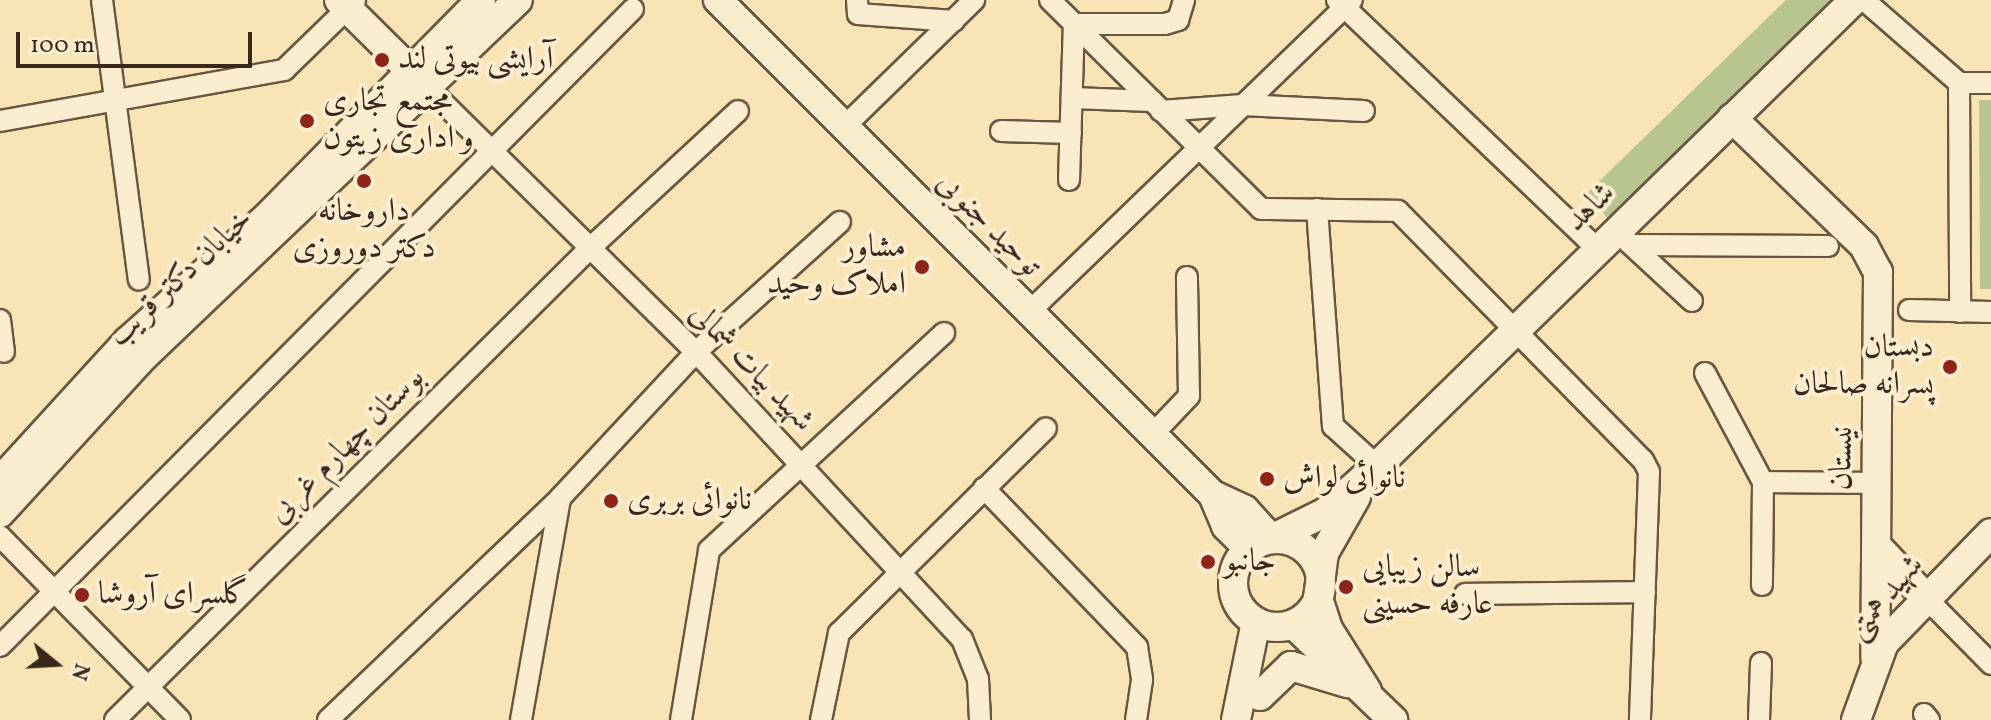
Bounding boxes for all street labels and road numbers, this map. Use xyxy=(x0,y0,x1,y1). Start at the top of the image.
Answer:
street label: توحید جنوبی xyxy=(927,164,1049,286)
street label: شاهد xyxy=(1558,175,1624,241)
street label: خیابان دکتر قریب xyxy=(100,201,262,355)
street label: شهید بیات شمالی xyxy=(680,296,822,440)
street label: بوستان چهارم غربی xyxy=(261,360,433,532)
street label: نيستان xyxy=(1823,425,1863,491)
street label: شهید همتی xyxy=(1839,547,1933,649)

